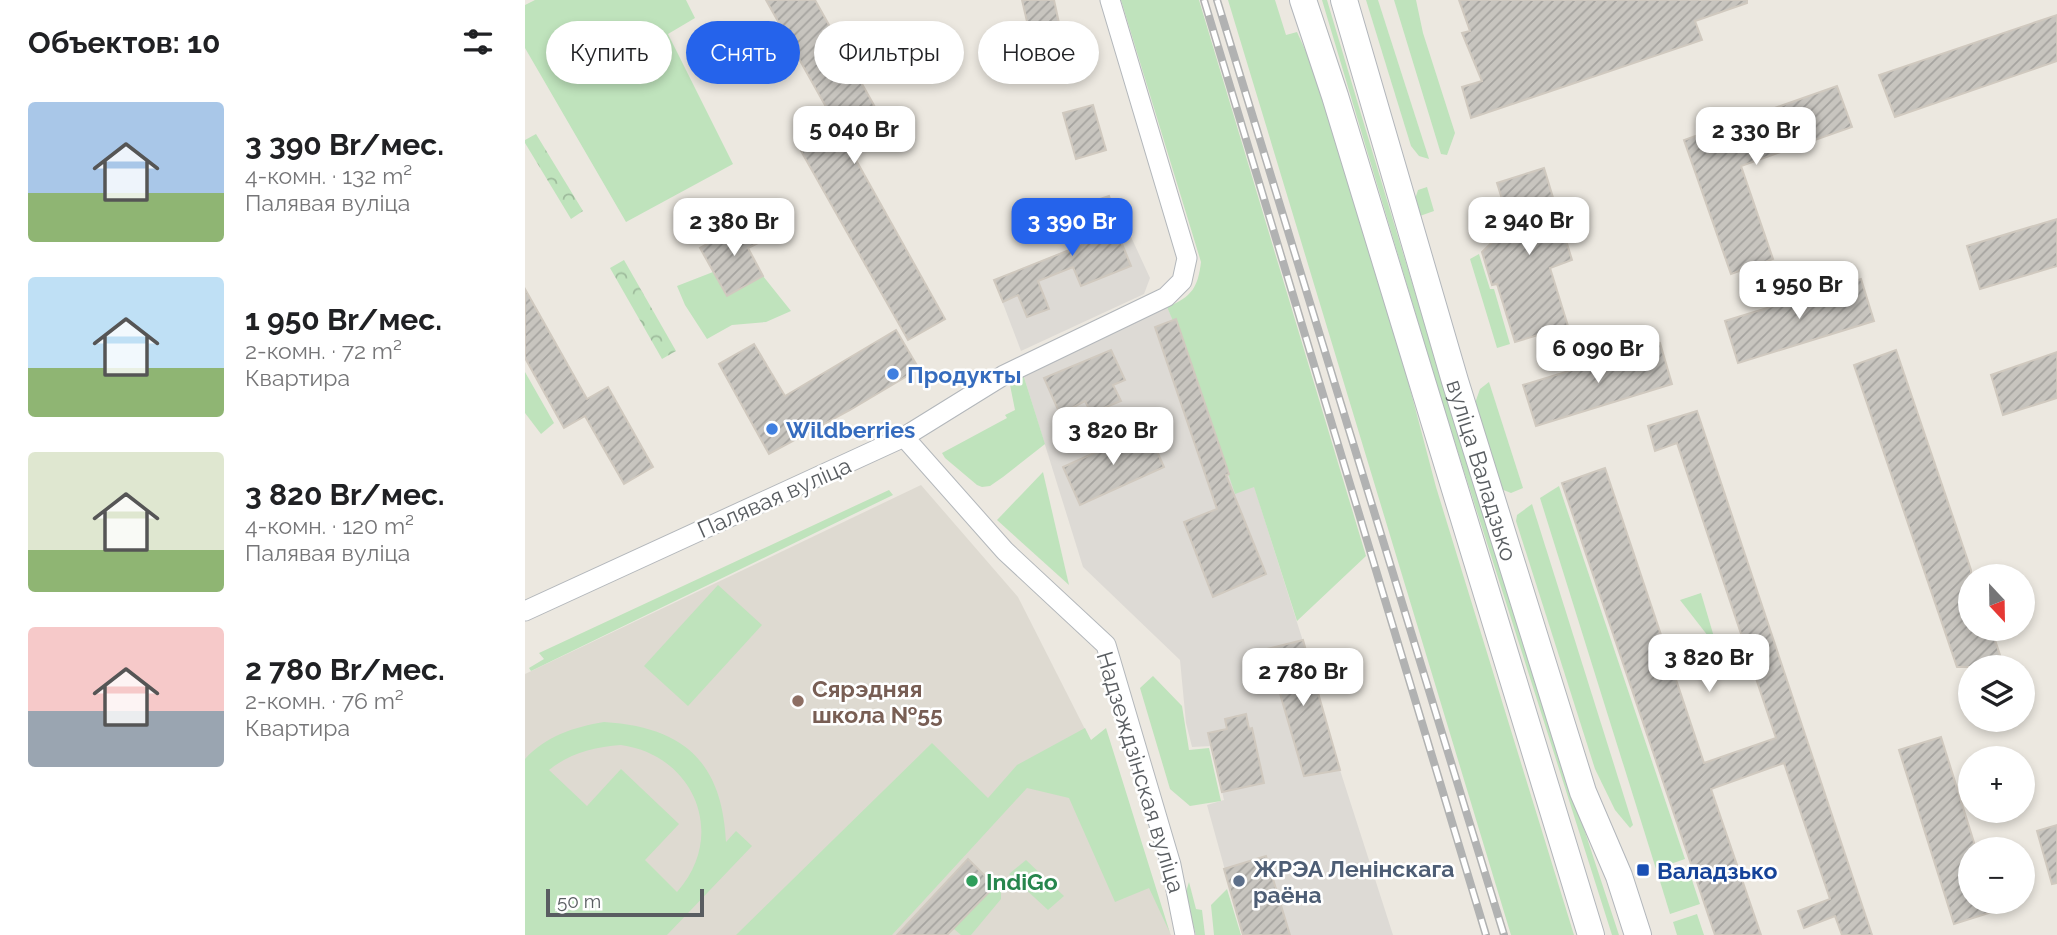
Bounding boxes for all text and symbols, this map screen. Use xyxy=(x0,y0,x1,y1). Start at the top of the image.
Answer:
chip: Купить xyxy=(546,21,672,84)
chip: Снять xyxy=(686,21,800,84)
chip: Фильтры xyxy=(814,21,964,84)
chip: Новое xyxy=(978,21,1099,84)
icon: filters xyxy=(459,23,497,61)
text: Объектов: 10 xyxy=(28,25,220,60)
pin: 5 040 Br xyxy=(782,106,926,166)
pin: 2 330 Br xyxy=(1684,108,1828,167)
text: 5 040 Br xyxy=(809,115,899,142)
text: 2 330 Br xyxy=(1712,116,1800,143)
text: 3 390 Br/мес. xyxy=(245,127,444,162)
icon: home xyxy=(84,130,168,214)
text: 4-комн. · 132 m² xyxy=(245,162,412,189)
text: Палявая вуліца xyxy=(245,189,410,216)
pin: 2 380 Br xyxy=(662,198,806,258)
pin: 3 390 Br xyxy=(1000,198,1144,258)
pin: 2 940 Br xyxy=(1457,198,1601,257)
text: 2 940 Br xyxy=(1484,206,1574,233)
text: 2 380 Br xyxy=(689,207,779,234)
text: 3 390 Br xyxy=(1028,207,1116,234)
pin: 1 950 Br xyxy=(1727,262,1871,321)
text: 1 950 Br xyxy=(1755,270,1843,297)
text: 1 950 Br/мес. xyxy=(245,302,442,337)
icon: home xyxy=(84,305,168,389)
pin: 6 090 Br xyxy=(1526,326,1670,385)
text: 6 090 Br xyxy=(1552,334,1644,361)
text: 2-комн. · 72 m² xyxy=(245,337,402,364)
place label: Продукты xyxy=(907,361,1021,388)
text: Квартира xyxy=(245,364,350,391)
marker: Продукты xyxy=(885,366,901,382)
street label: вуліца Валадзько xyxy=(1442,376,1524,564)
pin: 3 820 Br xyxy=(1041,407,1185,467)
place label: Wildberries xyxy=(786,416,915,443)
text: 3 820 Br xyxy=(1068,416,1158,443)
marker: Wildberries xyxy=(764,421,780,437)
street label: Палявая вуліца xyxy=(693,451,855,543)
text: 3 820 Br/мес. xyxy=(245,477,445,512)
icon: home xyxy=(84,480,168,564)
text: 4-комн. · 120 m² xyxy=(245,512,414,539)
text: Палявая вуліца xyxy=(245,539,410,566)
north arrow xyxy=(1958,564,2035,640)
map controls xyxy=(1958,564,2035,914)
pin: 3 820 Br xyxy=(1637,634,1781,694)
text: 3 820 Br xyxy=(1664,643,1754,670)
street label: Надзеждзінская вуліца xyxy=(1091,648,1191,896)
pin: 2 780 Br xyxy=(1231,648,1375,708)
text: 2 780 Br/мес. xyxy=(245,652,445,687)
icon: home xyxy=(84,655,168,739)
button: layers xyxy=(1958,655,2035,732)
text: 2 780 Br xyxy=(1258,657,1348,684)
place label: Сярэдняя школа №55 xyxy=(812,675,943,728)
text: 2-комн. · 76 m² xyxy=(245,687,404,714)
marker: Сярэдняя школа №55 xyxy=(790,693,806,709)
text: Квартира xyxy=(245,714,350,741)
button: + xyxy=(1958,746,2035,823)
button: − xyxy=(1958,837,2035,914)
place label: ЖРЭА Ленінскага раёна xyxy=(1253,855,1454,908)
place label: Валадзько xyxy=(1657,857,1777,884)
marker: Валадзько xyxy=(1635,862,1651,878)
place label: IndiGo xyxy=(986,868,1058,895)
marker: IndiGo xyxy=(964,873,980,889)
marker: ЖРЭА Ленінскага раёна xyxy=(1231,873,1247,889)
scale bar xyxy=(546,886,703,918)
text: 50 m xyxy=(557,890,601,912)

